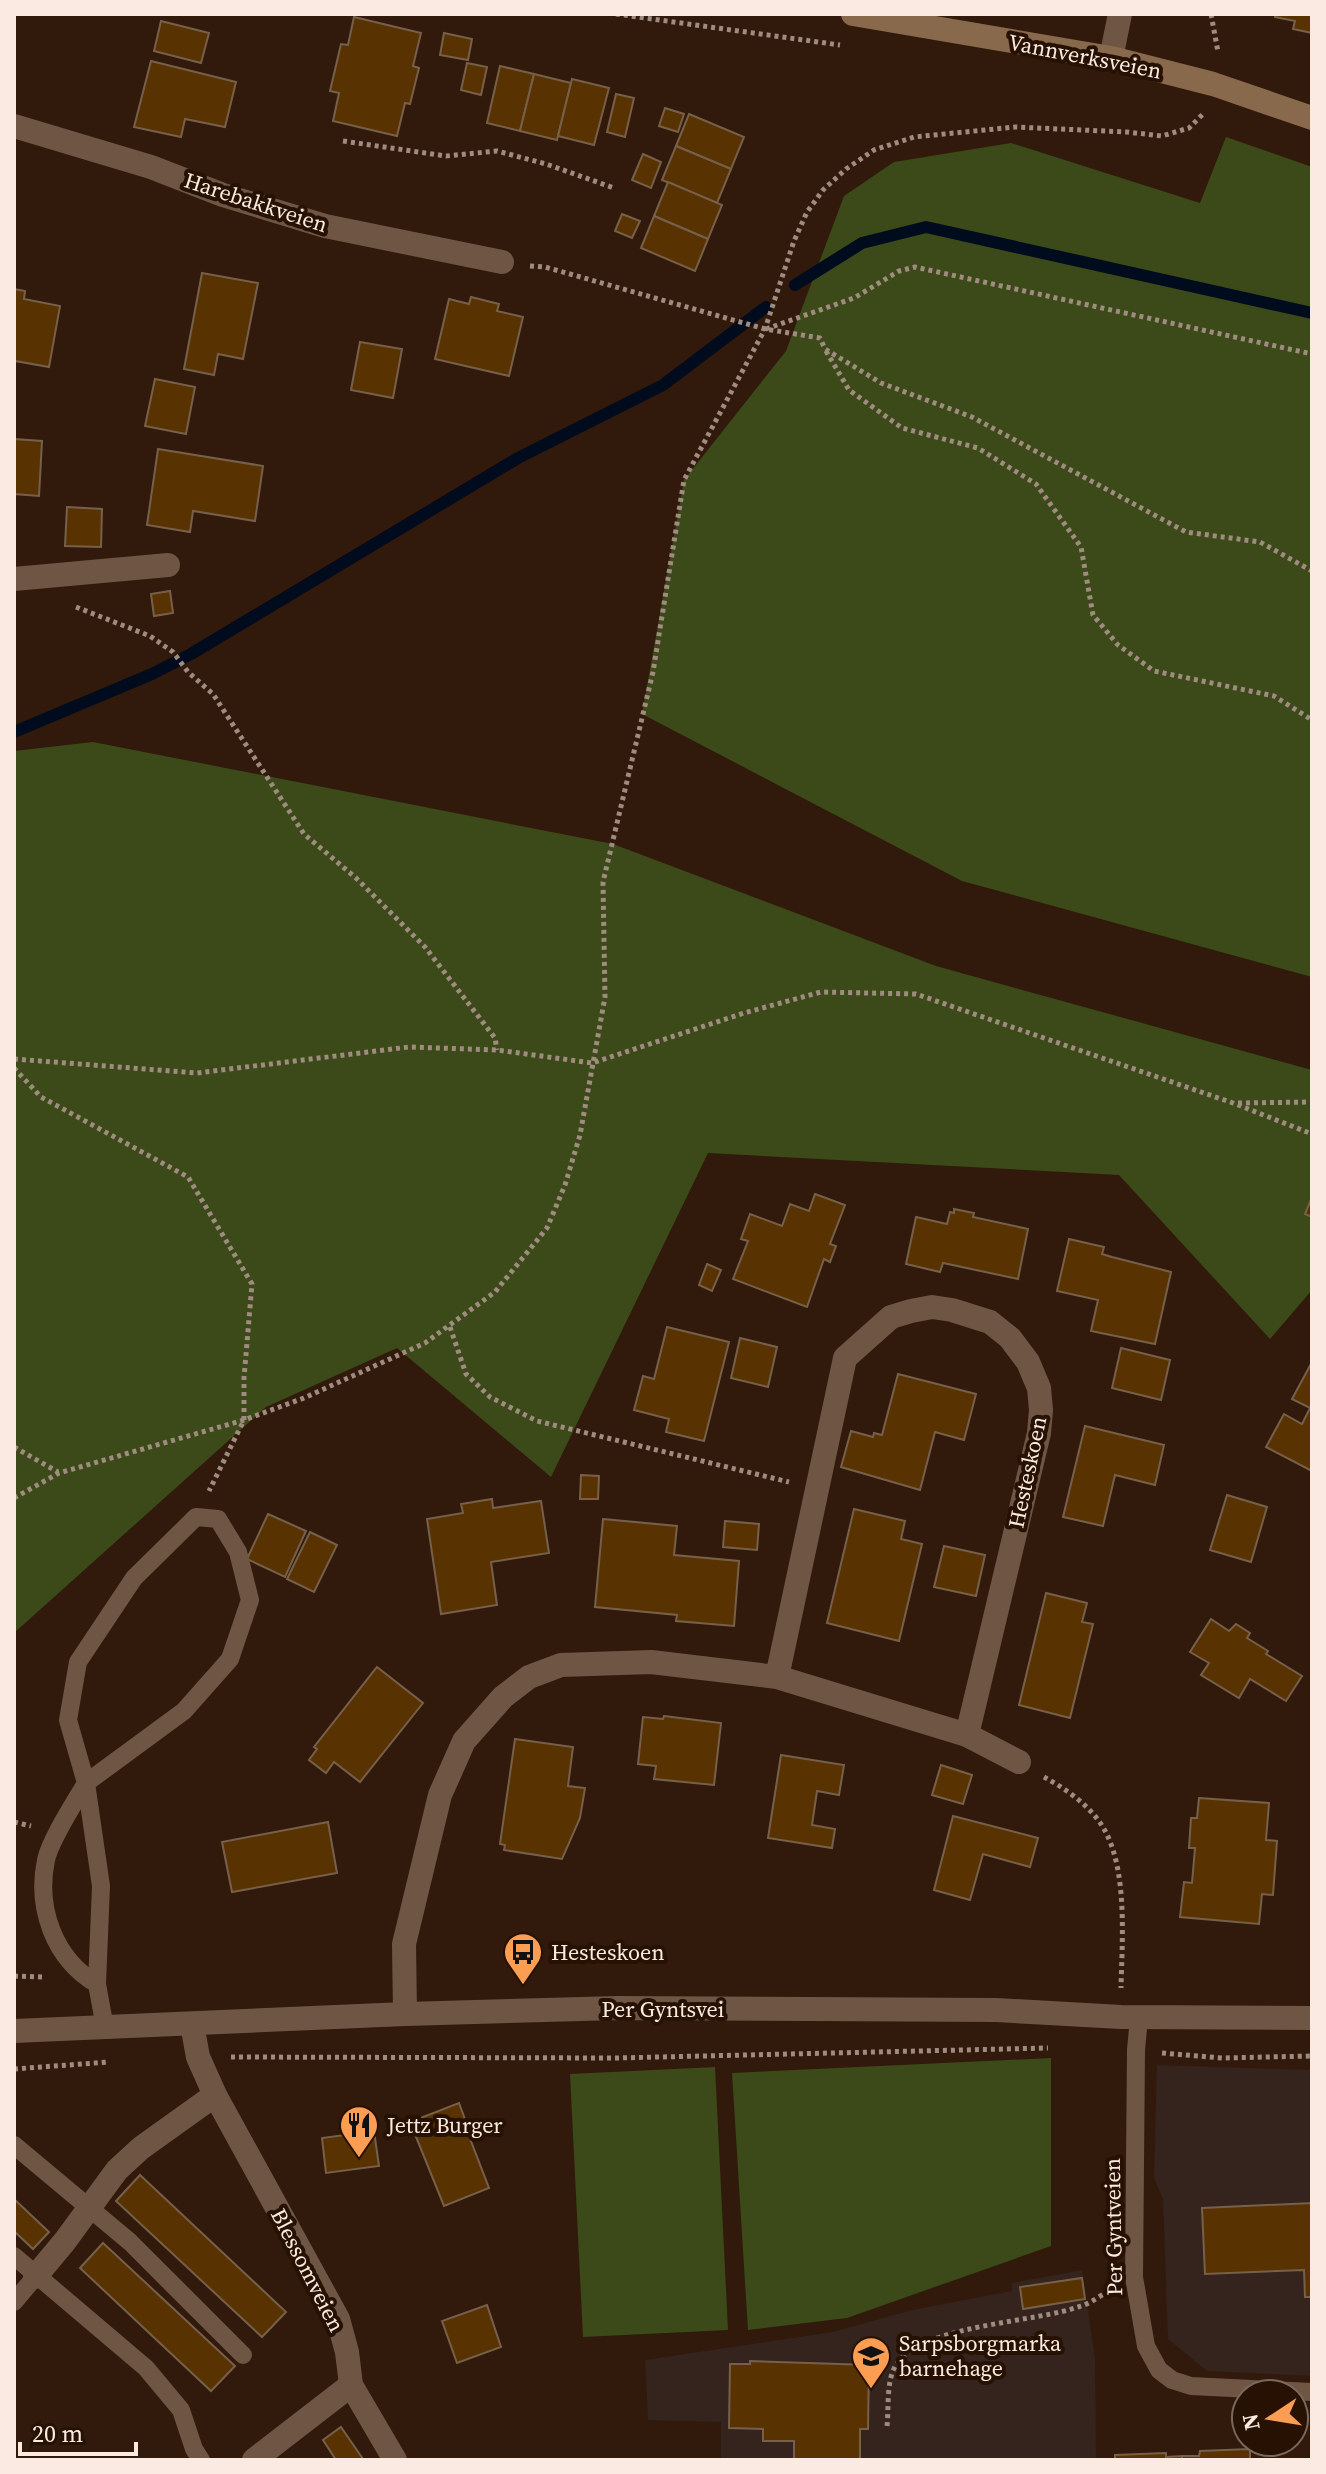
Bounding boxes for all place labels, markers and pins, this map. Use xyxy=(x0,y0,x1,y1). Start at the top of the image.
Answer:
bus stop icon: Hesteskoen xyxy=(502,1931,544,1986)
place label: Hesteskoen xyxy=(551,1937,665,1967)
restaurant icon: Jettz Burger xyxy=(338,2104,380,2159)
place label: Jettz Burger xyxy=(386,2110,503,2140)
place label: Sarpsborgmarka barnehage xyxy=(899,2328,1062,2383)
school or university icon: Sarpsborgmarka barnehage xyxy=(850,2335,892,2390)

